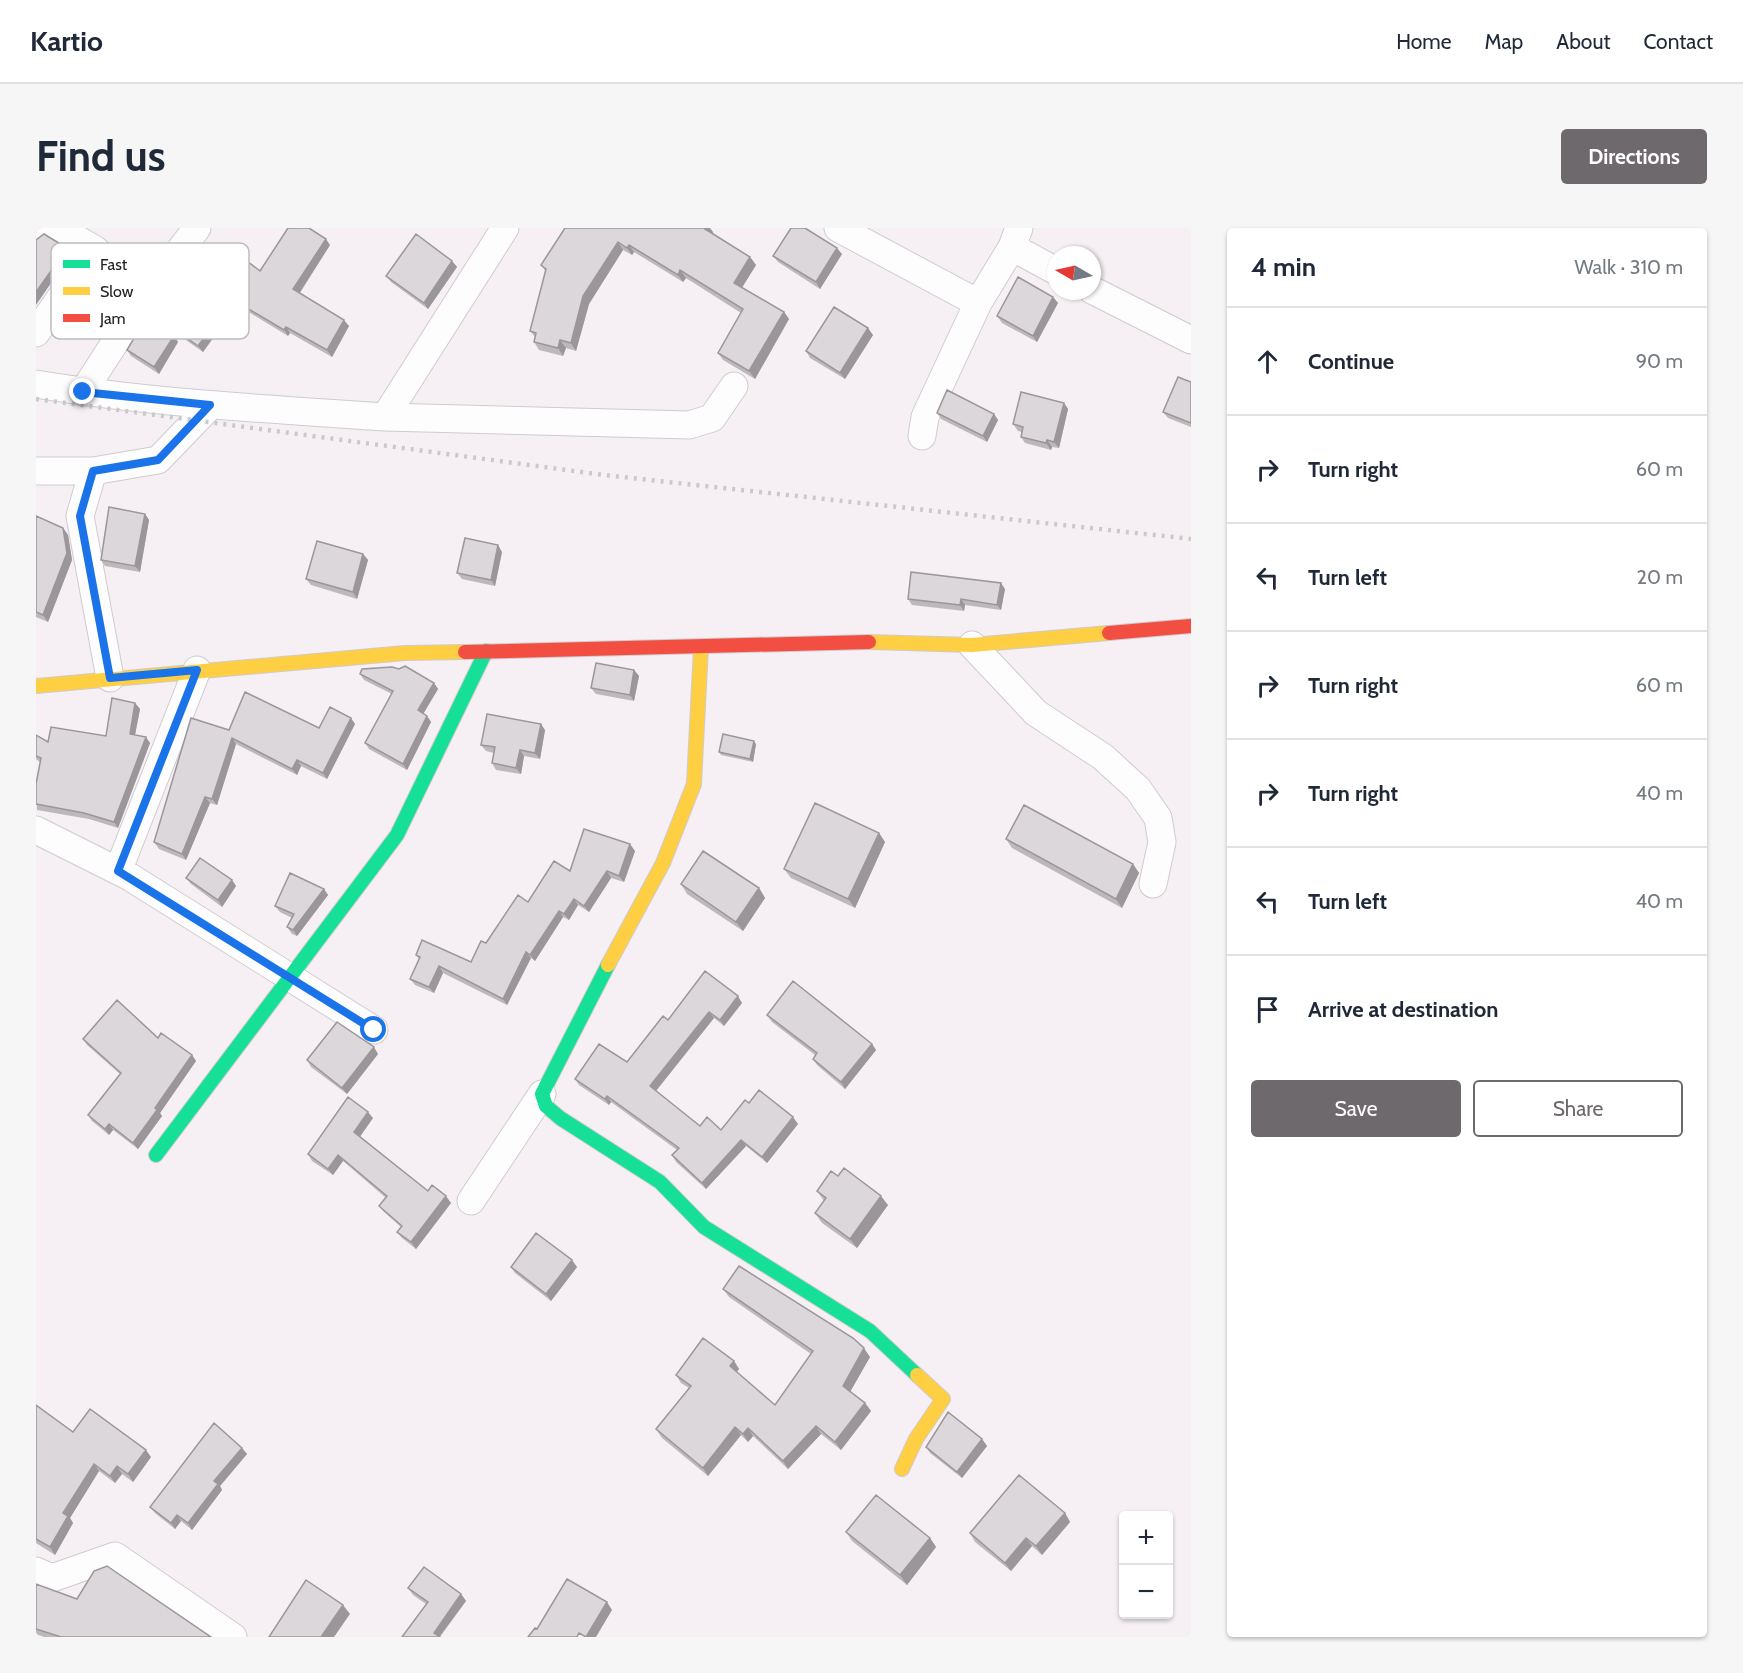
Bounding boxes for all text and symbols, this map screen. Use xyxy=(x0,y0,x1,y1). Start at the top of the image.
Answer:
text: Kartio xyxy=(30,24,103,58)
text: Home xyxy=(1396,29,1452,54)
text: Map xyxy=(1485,29,1523,54)
text: About xyxy=(1556,29,1610,54)
text: Contact xyxy=(1643,29,1713,54)
button: Directions xyxy=(1561,129,1707,184)
text: Find us xyxy=(36,130,165,182)
legend xyxy=(51,243,249,339)
north arrow xyxy=(1047,246,1101,300)
text: 4 min xyxy=(1251,251,1316,283)
text: Fast xyxy=(100,255,128,274)
text: Walk · 310 m xyxy=(1575,255,1683,279)
text: Slow xyxy=(100,282,134,301)
text: Jam xyxy=(99,309,126,328)
icon: ahead xyxy=(1251,345,1284,378)
text: Continue xyxy=(1308,348,1394,375)
text: 90 m xyxy=(1636,349,1683,373)
route end xyxy=(69,378,95,404)
icon: right xyxy=(1251,453,1284,486)
text: Turn right xyxy=(1308,456,1398,483)
text: 60 m xyxy=(1636,457,1683,481)
icon: left xyxy=(1251,561,1284,594)
text: Turn left xyxy=(1308,564,1387,591)
text: 20 m xyxy=(1637,565,1683,589)
icon: right xyxy=(1251,669,1284,702)
text: Turn right xyxy=(1308,672,1398,699)
text: 60 m xyxy=(1636,673,1683,697)
icon: right xyxy=(1251,777,1284,810)
text: Turn right xyxy=(1308,780,1398,807)
text: 40 m xyxy=(1635,781,1683,805)
icon: left xyxy=(1251,885,1284,918)
text: Turn left xyxy=(1308,888,1387,915)
text: 40 m xyxy=(1635,889,1683,913)
icon: arrive xyxy=(1251,993,1284,1026)
text: Arrive at destination xyxy=(1308,996,1498,1023)
route start xyxy=(360,1016,386,1042)
button: Save xyxy=(1251,1080,1461,1137)
button: Share xyxy=(1473,1080,1683,1137)
map controls xyxy=(1119,1511,1173,1619)
button: + xyxy=(1119,1511,1173,1565)
button: − xyxy=(1119,1565,1173,1619)

